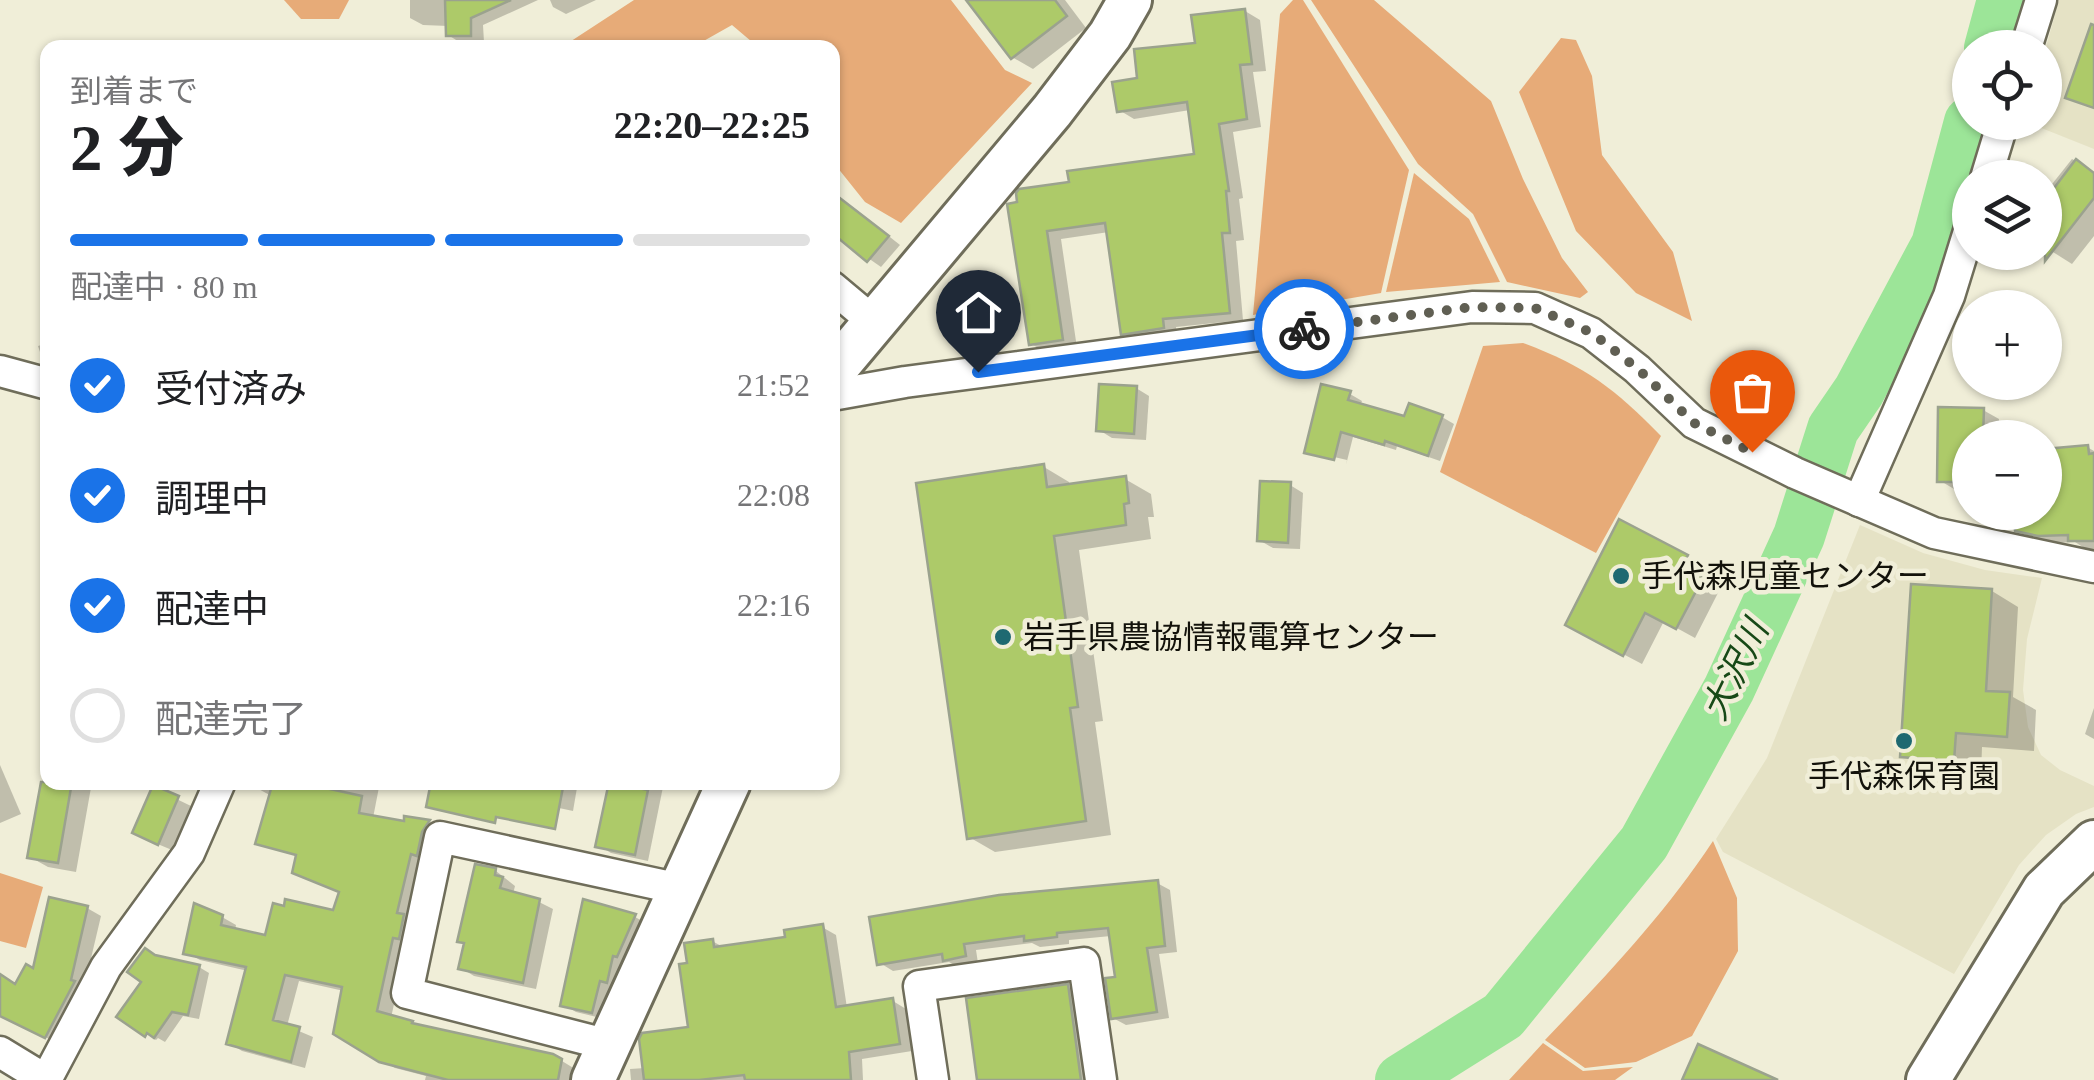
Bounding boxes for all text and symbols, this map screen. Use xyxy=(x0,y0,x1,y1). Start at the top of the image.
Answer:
map controls xyxy=(1952,30,2062,530)
button: locate xyxy=(1952,30,2062,140)
text: 到着まで xyxy=(70,73,198,109)
text: 22:20–22:25 xyxy=(614,104,810,146)
text: 2 分 xyxy=(70,112,184,184)
button: layers xyxy=(1952,160,2062,270)
text: 配達中 · 80 m xyxy=(70,269,258,305)
pin xyxy=(936,270,1021,373)
courier xyxy=(1254,279,1354,379)
icon: home xyxy=(951,285,1006,340)
button: + xyxy=(1952,290,2062,400)
icon: bike xyxy=(1277,302,1332,357)
pin xyxy=(1710,350,1795,453)
icon: check xyxy=(70,358,125,413)
icon: bag xyxy=(1725,365,1780,420)
text: 21:52 xyxy=(737,367,810,403)
text: 受付済み xyxy=(155,368,307,410)
button: − xyxy=(1952,420,2062,530)
icon: check xyxy=(70,468,125,523)
text: 22:08 xyxy=(737,477,810,513)
text: 調理中 xyxy=(155,478,269,520)
place label: 手代森児童センター xyxy=(1641,558,1929,594)
marker: 手代森児童センター xyxy=(1610,565,1632,587)
icon: check xyxy=(70,578,125,633)
text: 22:16 xyxy=(737,587,810,623)
text: 配達中 xyxy=(155,588,269,630)
water label: 大沢川 xyxy=(1695,611,1778,726)
place label: 岩手県農協情報電算センター xyxy=(1023,619,1439,655)
marker: 岩手県農協情報電算センター xyxy=(992,626,1014,648)
text: 配達完了 xyxy=(155,698,307,740)
marker: 手代森保育園 xyxy=(1893,730,1915,752)
place label: 手代森保育園 xyxy=(1808,758,2000,794)

